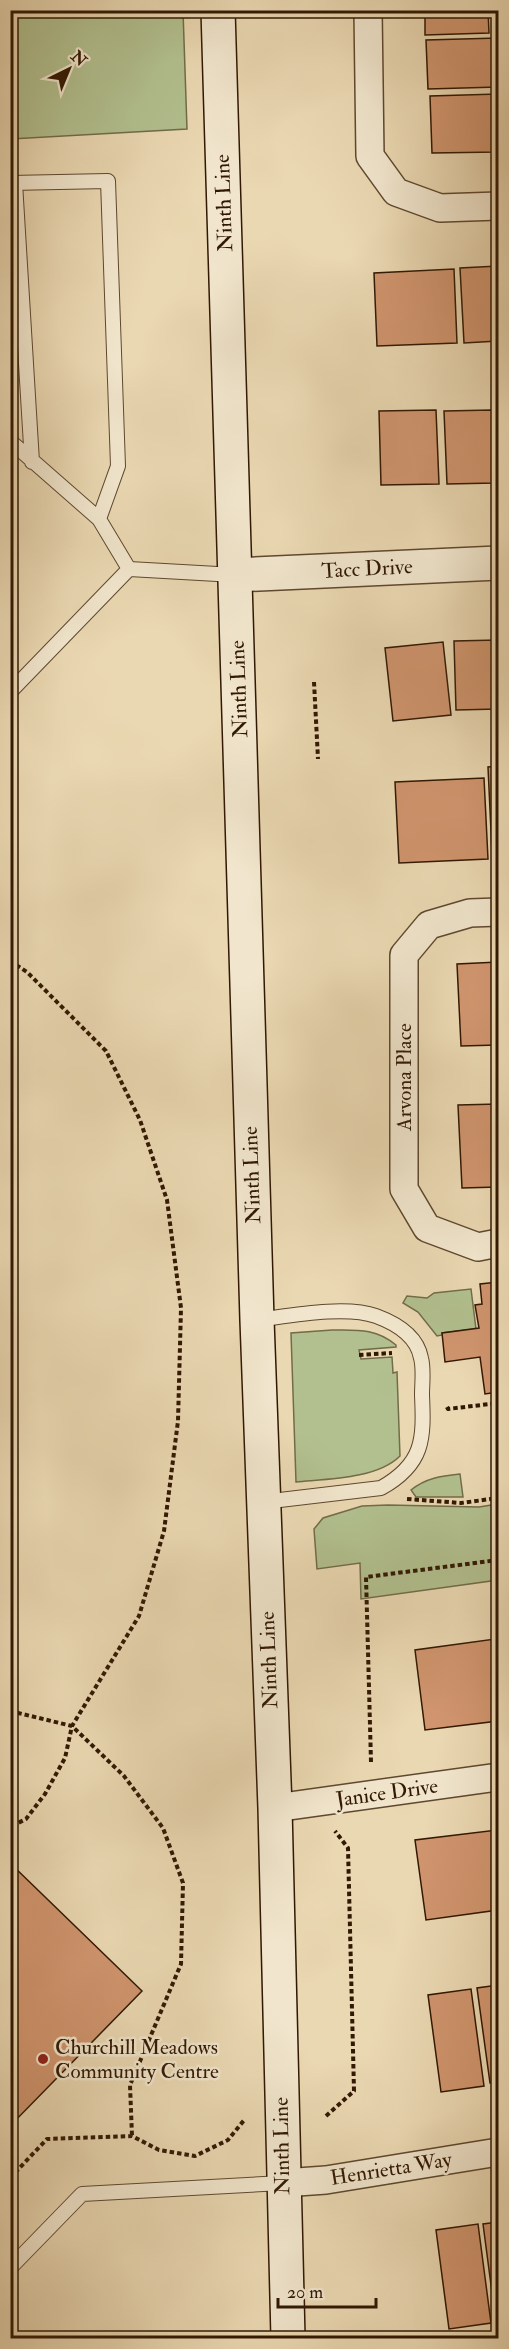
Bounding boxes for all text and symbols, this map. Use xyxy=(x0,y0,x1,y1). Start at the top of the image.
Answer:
north arrow xyxy=(39,39,99,99)
text: N xyxy=(66,46,91,71)
street label: Ninth Line xyxy=(209,154,239,252)
street label: Tacc Drive xyxy=(321,553,413,585)
street label: Ninth Line xyxy=(224,640,254,738)
street label: Arvona Place xyxy=(391,1023,418,1132)
street label: Ninth Line xyxy=(237,1126,267,1224)
street label: Ninth Line xyxy=(254,1611,284,1709)
street label: Janice Drive xyxy=(333,1772,440,1814)
place label: Churchill Meadows Community Centre xyxy=(55,2034,219,2085)
marker: Churchill Meadows Community Centre xyxy=(36,2052,50,2066)
street label: Ninth Line xyxy=(268,2097,296,2195)
street label: Henrietta Way xyxy=(328,2146,454,2192)
scale bar xyxy=(278,2271,376,2309)
text: 20 m xyxy=(287,2281,323,2304)

